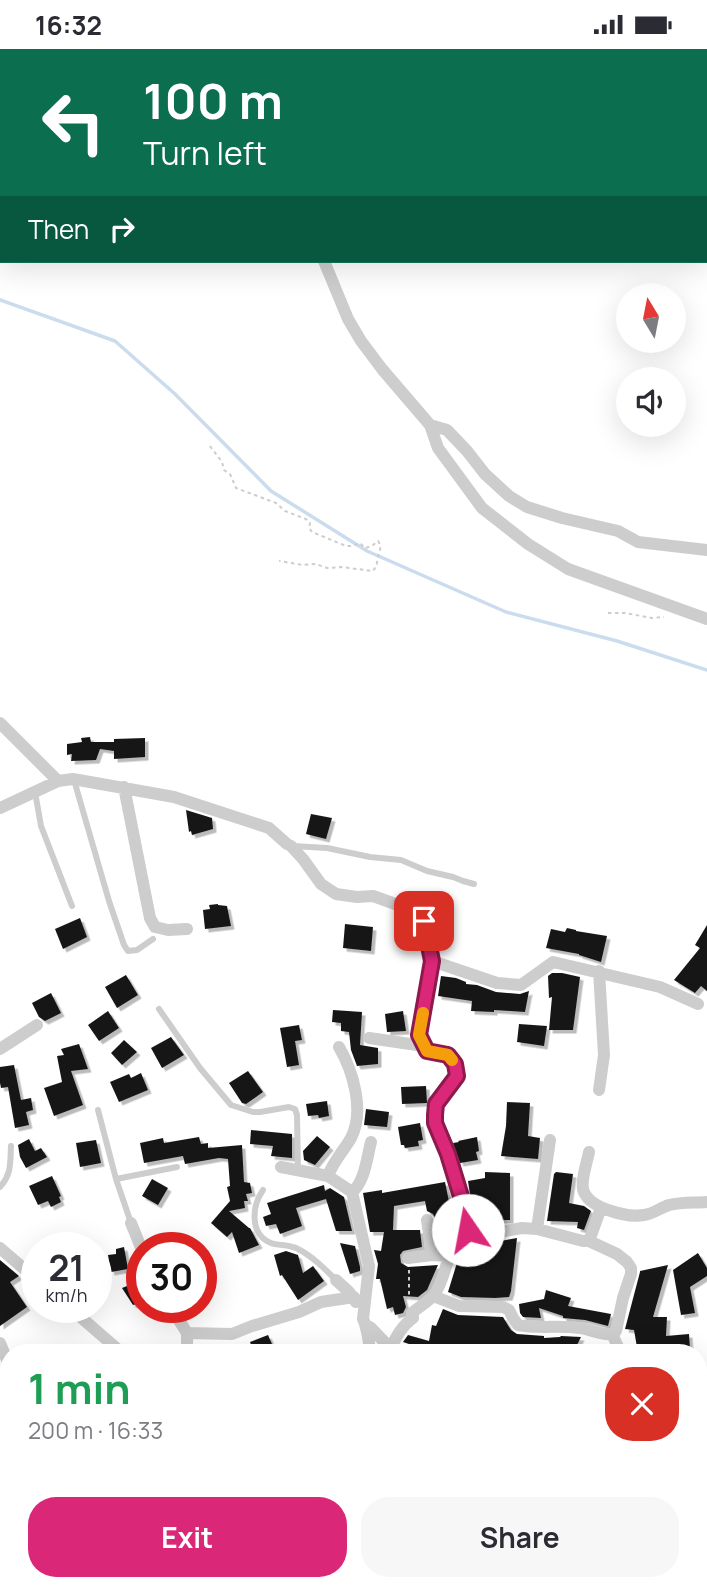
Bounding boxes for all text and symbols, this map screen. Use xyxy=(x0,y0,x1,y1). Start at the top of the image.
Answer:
text: 16:32 xyxy=(35,7,102,43)
text: 100 m xyxy=(143,67,283,134)
icon: left xyxy=(28,77,119,168)
text: Turn left xyxy=(143,131,267,175)
icon: right xyxy=(103,210,141,248)
text: Then xyxy=(28,211,89,247)
north arrow xyxy=(616,283,686,353)
map controls xyxy=(616,283,686,437)
button: sound xyxy=(616,367,686,437)
pin xyxy=(394,891,454,951)
icon: arrive xyxy=(405,902,443,940)
position arrow xyxy=(431,1193,505,1267)
speed limit sign: 30 xyxy=(126,1232,217,1323)
text: 21 xyxy=(48,1244,85,1292)
text: km/h xyxy=(46,1283,87,1307)
text: 1 min xyxy=(28,1359,131,1417)
button: close xyxy=(605,1367,679,1441)
text: 200 m · 16:33 xyxy=(28,1414,163,1446)
button: Exit xyxy=(28,1497,347,1577)
button: Share xyxy=(361,1497,679,1577)

